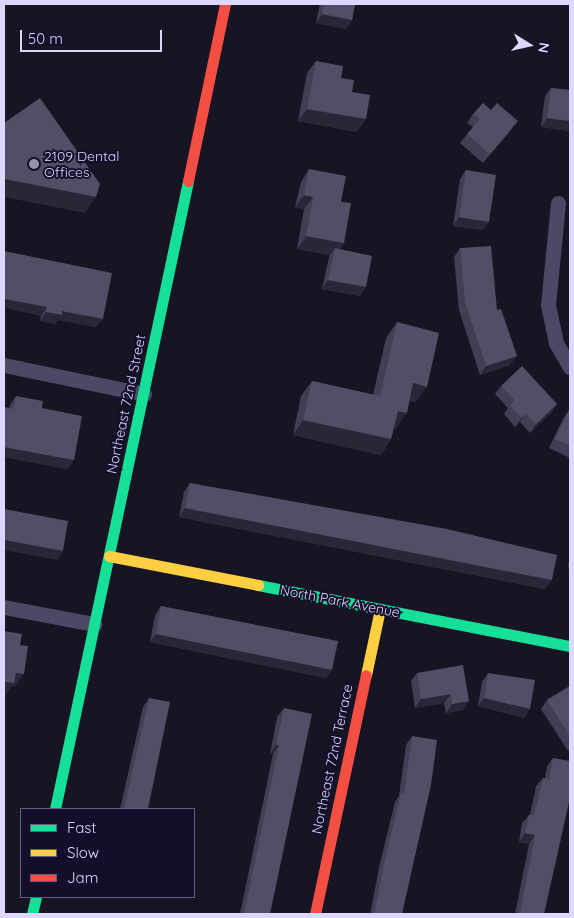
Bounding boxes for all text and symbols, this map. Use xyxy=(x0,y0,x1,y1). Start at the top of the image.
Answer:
scale bar xyxy=(22,20,165,52)
north arrow xyxy=(504,20,554,70)
text: 50 m xyxy=(28,29,63,48)
text: N xyxy=(534,41,554,54)
place label: 2109 Dental Offices xyxy=(44,148,120,180)
marker: 2109 Dental Offices xyxy=(28,158,40,170)
street label: Northeast 72nd Street xyxy=(103,333,149,475)
street label: North Park Avenue xyxy=(279,581,401,621)
street label: Northeast 72nd Terrace xyxy=(308,683,356,835)
legend xyxy=(20,808,195,898)
text: Fast xyxy=(67,818,96,837)
text: Slow xyxy=(67,843,99,862)
text: Jam xyxy=(67,868,98,887)

